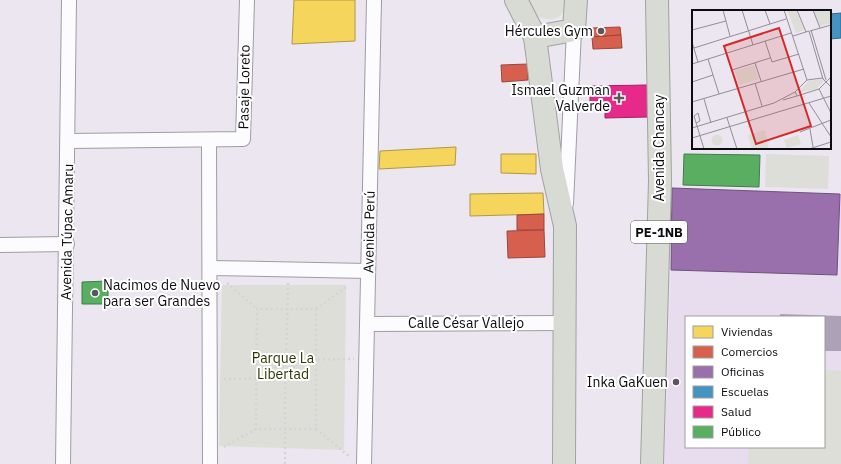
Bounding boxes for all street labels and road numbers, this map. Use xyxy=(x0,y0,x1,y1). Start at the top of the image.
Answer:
street label: Pasaje Loreto xyxy=(234,44,254,130)
street label: Avenida Chancay xyxy=(650,94,668,202)
street label: Avenida Túpac Amaru xyxy=(57,164,77,300)
street label: Avenida Perú xyxy=(359,191,379,273)
road number: PE-1NB xyxy=(631,221,687,243)
street label: Calle César Vallejo xyxy=(408,314,524,332)

